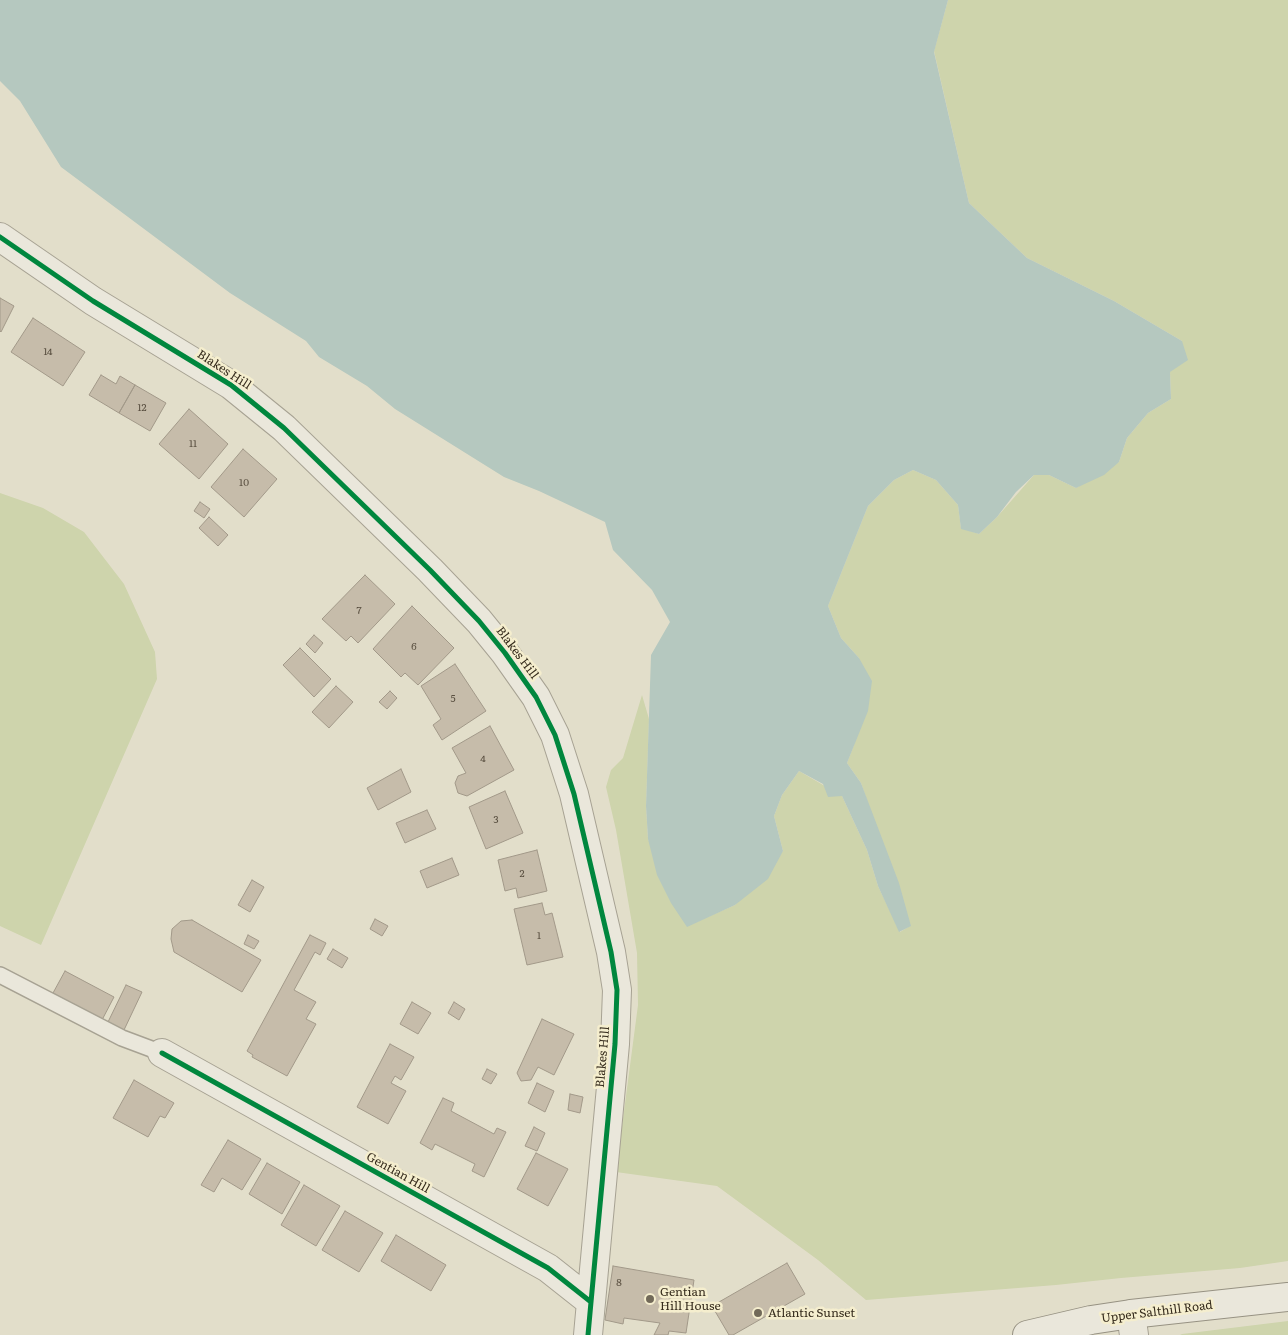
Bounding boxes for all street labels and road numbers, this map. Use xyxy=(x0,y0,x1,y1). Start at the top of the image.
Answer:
street label: Blakes Hill xyxy=(194,347,254,393)
street label: Blakes Hill xyxy=(493,624,541,682)
street label: Blakes Hill xyxy=(593,1026,613,1088)
street label: Gentian Hill xyxy=(364,1150,432,1196)
street label: Upper Salthill Road xyxy=(1100,1298,1214,1326)

